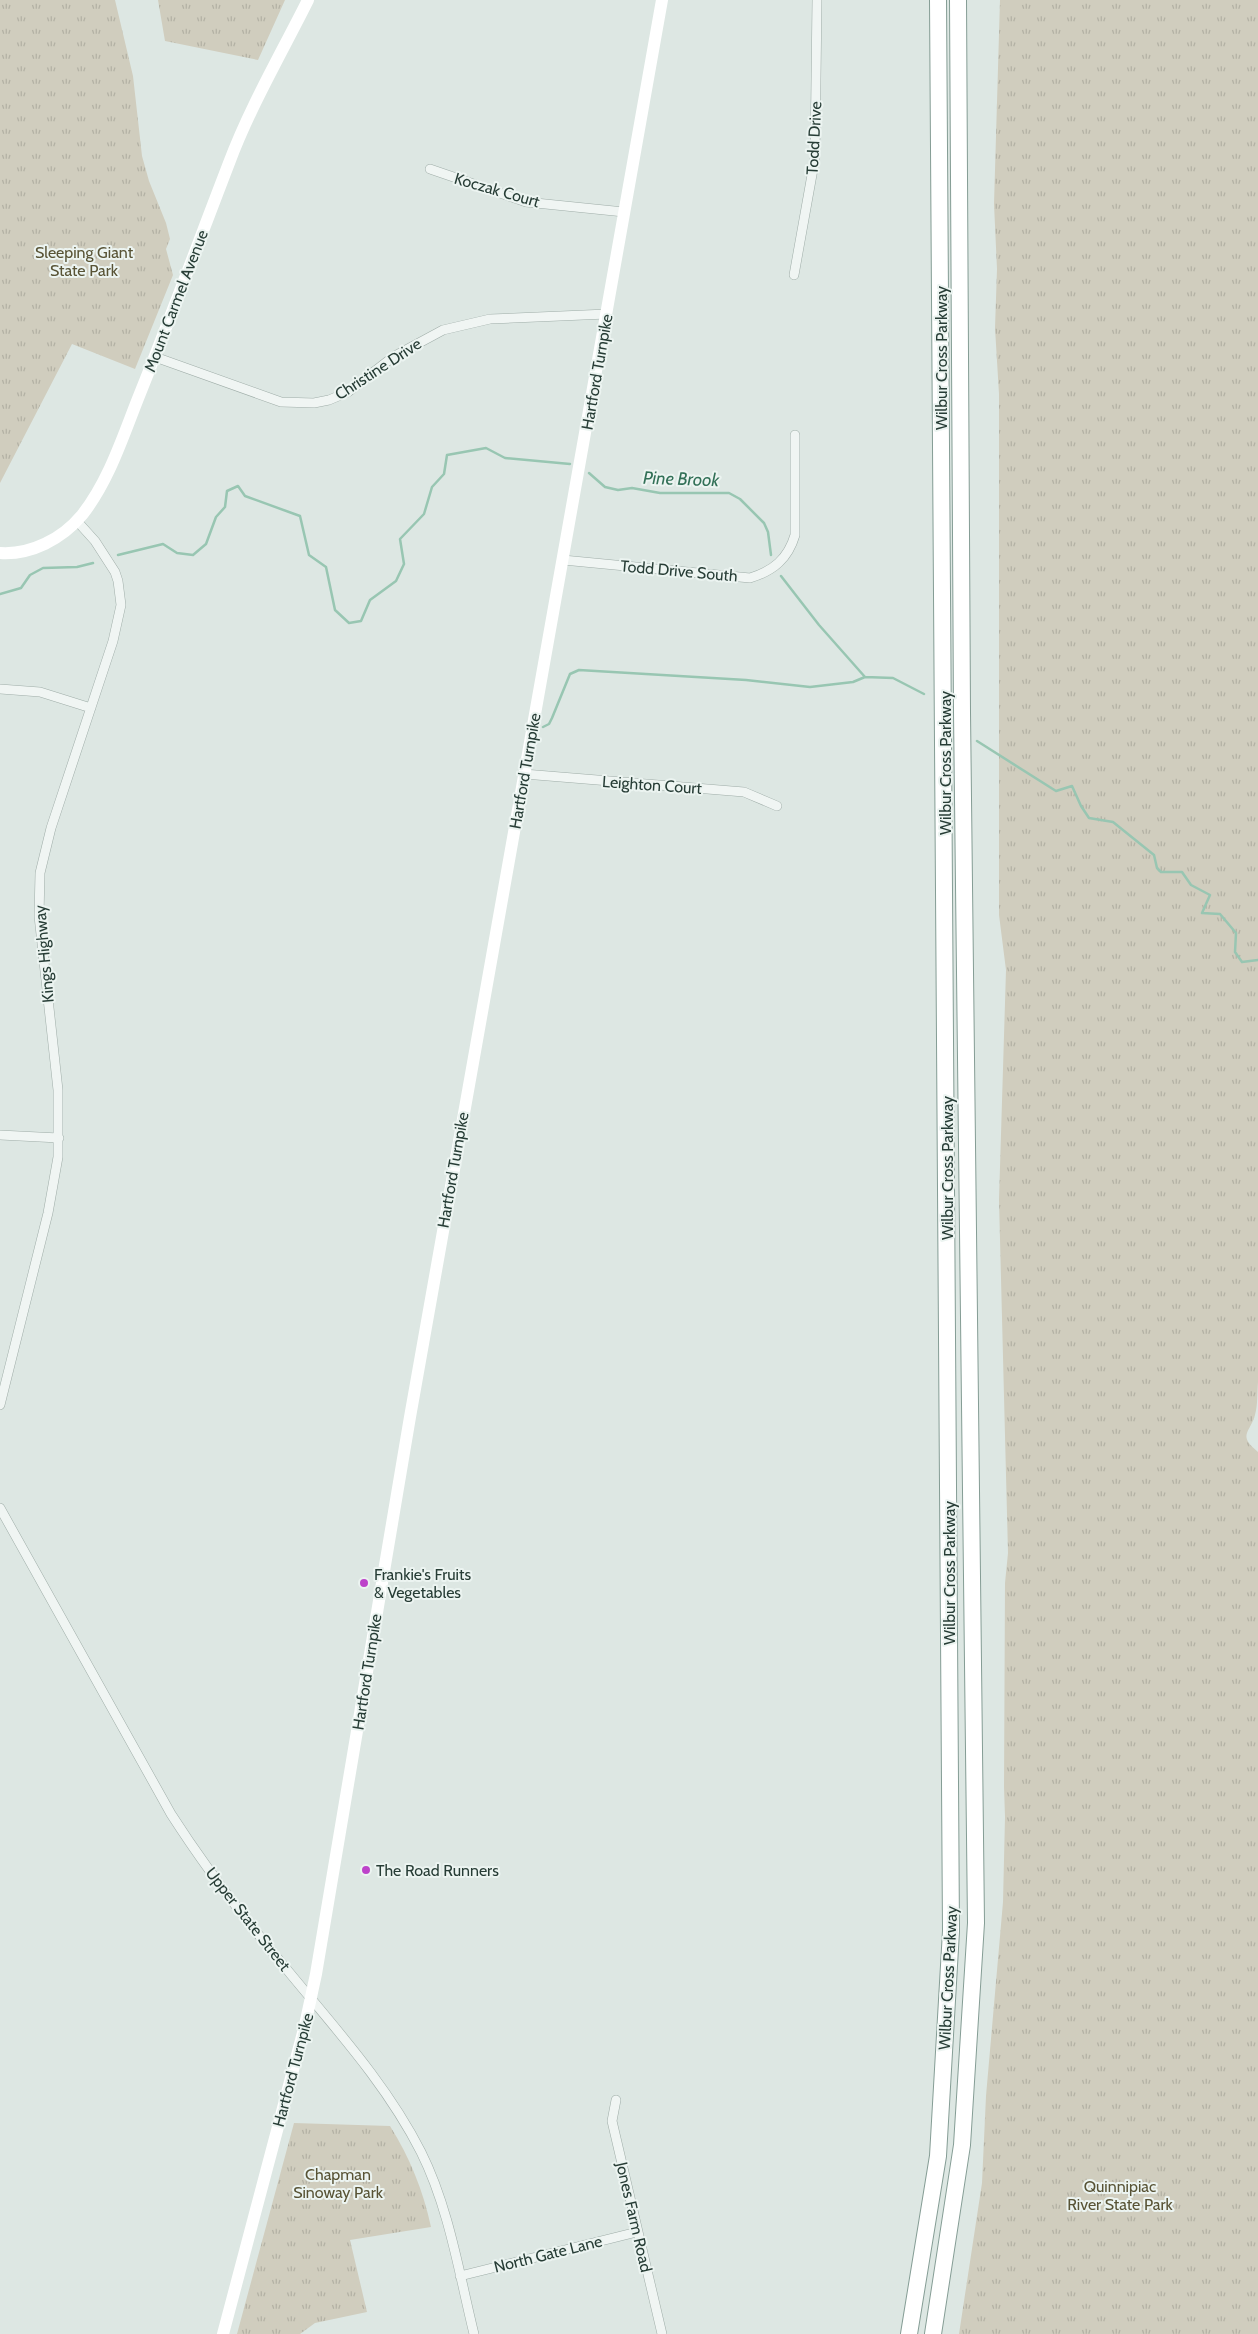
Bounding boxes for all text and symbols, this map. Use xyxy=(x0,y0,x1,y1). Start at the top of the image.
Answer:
street label: Todd Drive xyxy=(803,101,825,175)
street label: Koczak Court xyxy=(452,169,542,211)
street label: Mount Carmel Avenue xyxy=(140,227,212,375)
park label: Sleeping Giant State Park xyxy=(35,243,134,280)
street label: Wilbur Cross Parkway xyxy=(932,286,951,430)
street label: Hartford Turnpike xyxy=(577,313,617,431)
street label: Christine Drive xyxy=(331,334,425,404)
water label: Pine Brook xyxy=(642,467,721,491)
street label: Todd Drive South xyxy=(620,556,738,586)
street label: Wilbur Cross Parkway xyxy=(936,691,955,835)
street label: Hartford Turnpike xyxy=(505,712,545,830)
street label: Leighton Court xyxy=(602,772,703,798)
street label: Kings Highway xyxy=(30,904,58,1004)
street label: Wilbur Cross Parkway xyxy=(938,1096,957,1240)
street label: Hartford Turnpike xyxy=(433,1111,473,1229)
street label: Wilbur Cross Parkway xyxy=(940,1501,959,1645)
place label: Frankie's Fruits & Vegetables xyxy=(374,1565,471,1602)
marker: Frankie's Fruits & Vegetables xyxy=(358,1577,370,1589)
street label: Hartford Turnpike xyxy=(348,1613,386,1731)
place label: The Road Runners xyxy=(376,1861,499,1880)
street label: Upper State Street xyxy=(202,1863,295,1975)
marker: The Road Runners xyxy=(360,1864,372,1876)
street label: Wilbur Cross Parkway xyxy=(935,1906,961,2050)
street label: Hartford Turnpike xyxy=(269,2011,317,2129)
street label: Jones Farm Road xyxy=(612,2159,656,2274)
park label: Chapman Sinoway Park xyxy=(293,2165,384,2202)
park label: Quinnipiac River State Park xyxy=(1067,2177,1174,2214)
street label: North Gate Lane xyxy=(492,2231,604,2277)

